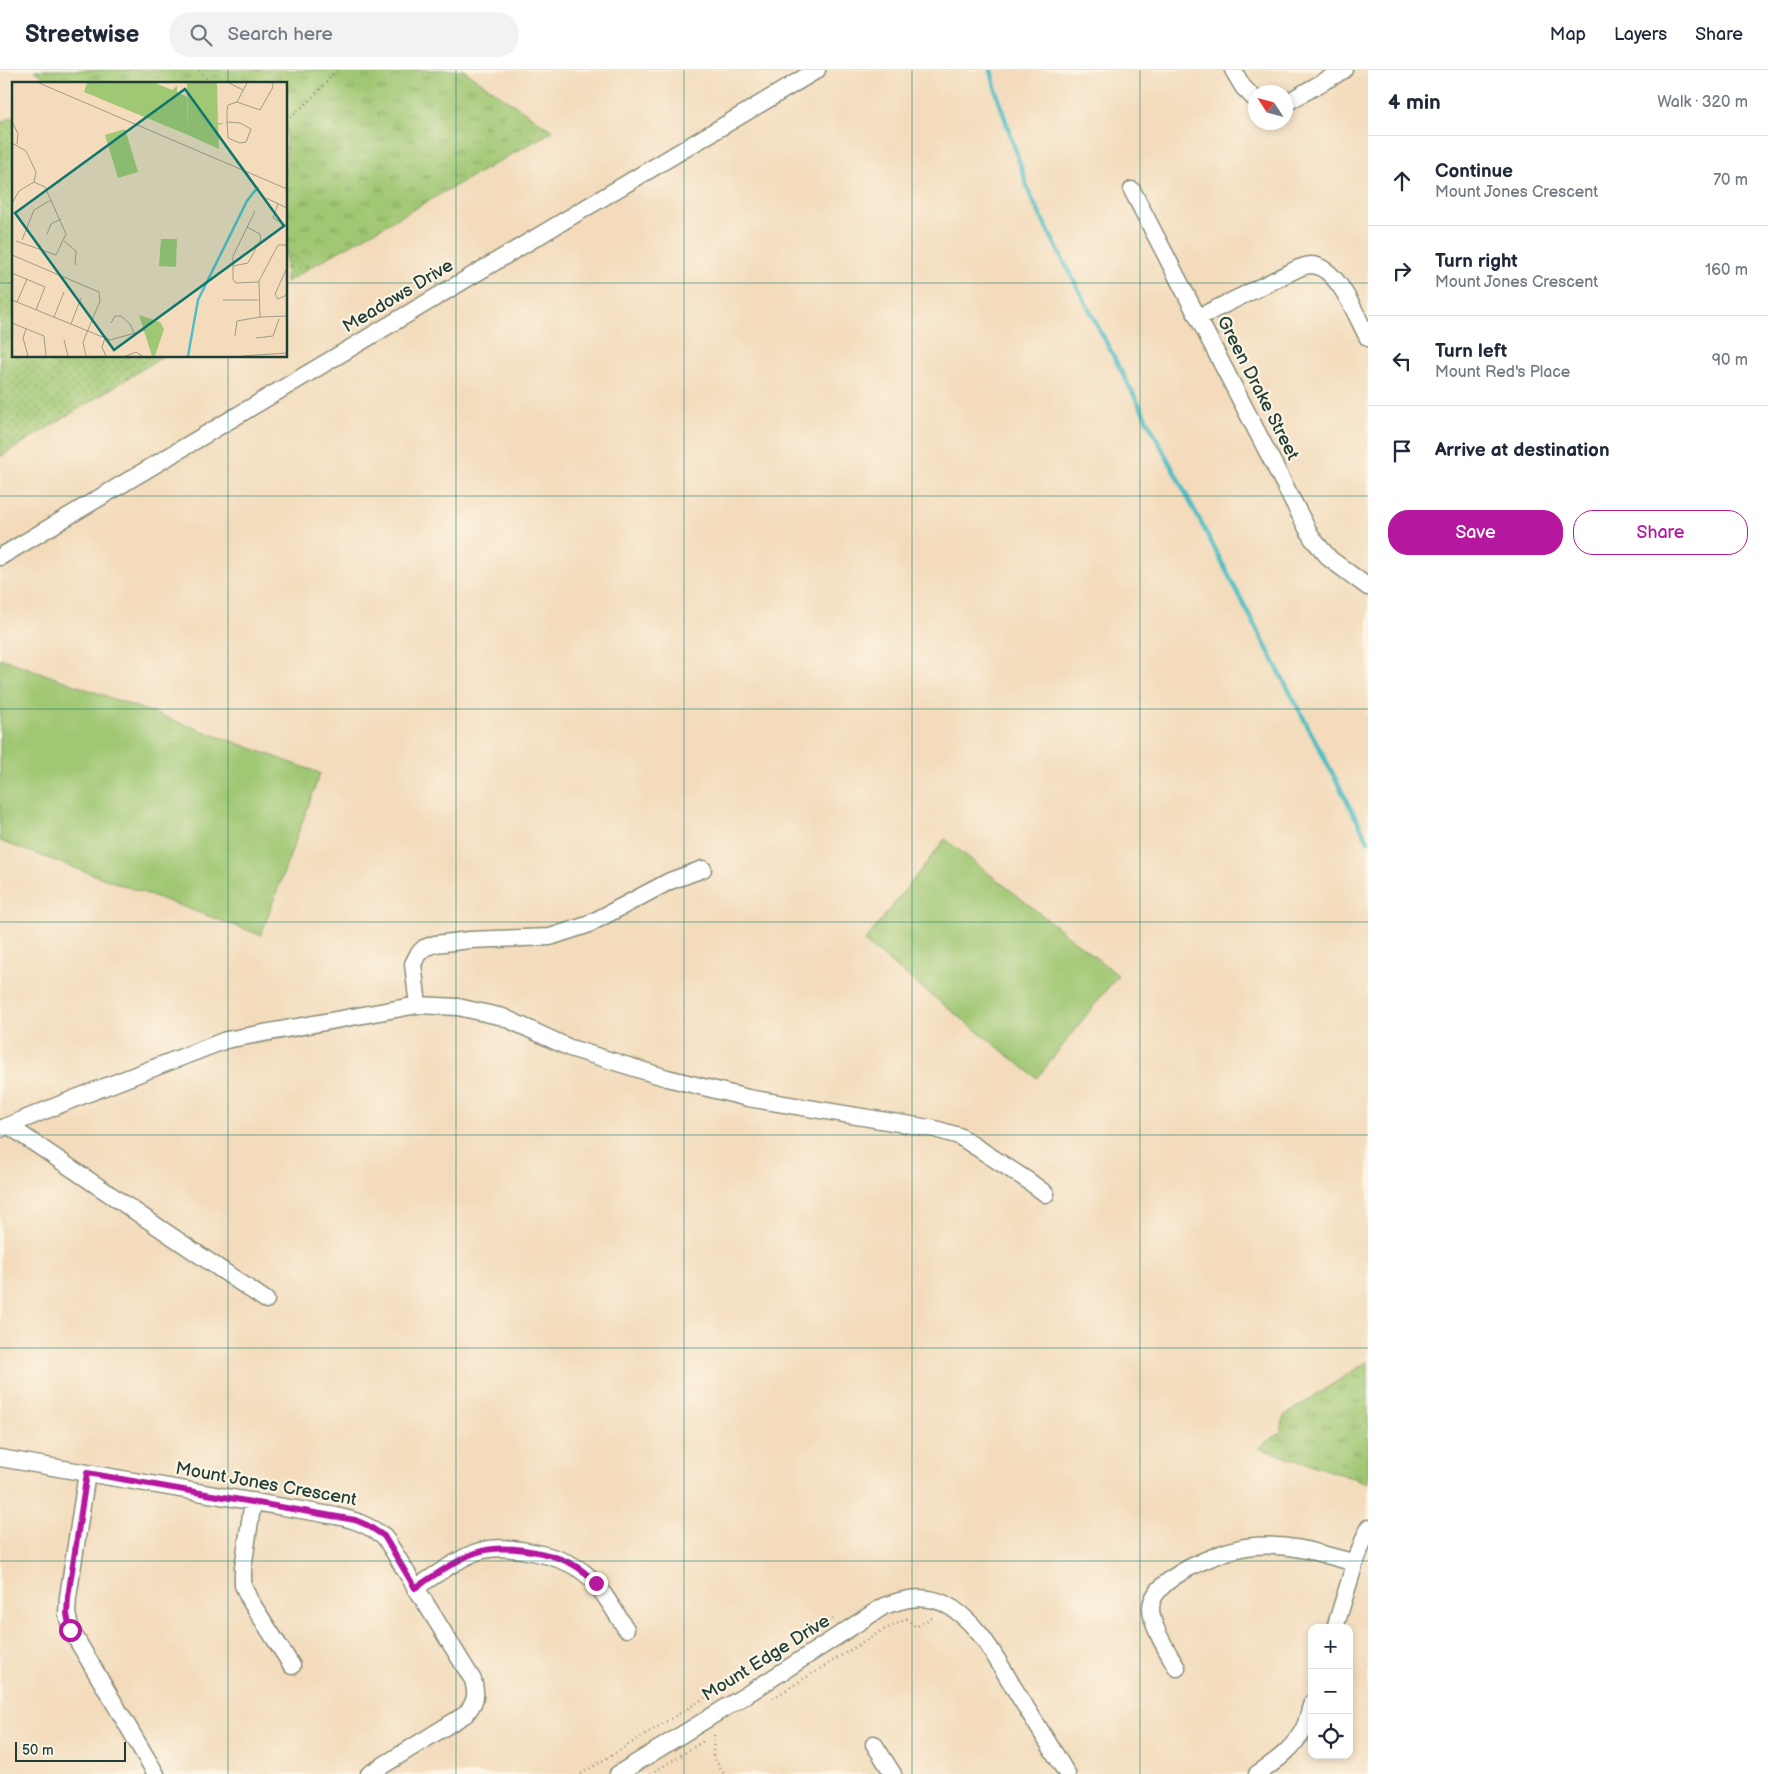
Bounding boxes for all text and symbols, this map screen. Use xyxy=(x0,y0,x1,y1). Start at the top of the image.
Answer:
search box xyxy=(169,12,519,57)
text: Streetwise xyxy=(25,20,139,49)
icon: search xyxy=(187,21,215,49)
text: Search here xyxy=(227,23,333,46)
text: Map xyxy=(1550,24,1586,45)
text: Layers xyxy=(1614,24,1667,45)
text: Share xyxy=(1695,24,1743,45)
inset map xyxy=(12,82,288,358)
north arrow xyxy=(1248,85,1293,130)
text: 4 min xyxy=(1388,90,1441,115)
text: Walk · 320 m xyxy=(1657,93,1748,112)
text: Continue xyxy=(1435,160,1513,183)
icon: ahead xyxy=(1388,167,1416,195)
text: 70 m xyxy=(1713,171,1748,190)
text: Mount Jones Crescent xyxy=(1435,183,1598,202)
text: Turn right xyxy=(1435,250,1518,273)
street label: Meadows Drive xyxy=(339,255,457,337)
icon: right xyxy=(1388,257,1416,285)
text: 160 m xyxy=(1705,261,1748,280)
text: Mount Jones Crescent xyxy=(1435,273,1598,292)
street label: Green Drake Street xyxy=(1213,313,1304,464)
text: Turn left xyxy=(1435,340,1507,363)
icon: left xyxy=(1388,347,1416,375)
text: 90 m xyxy=(1712,351,1748,370)
text: Mount Red's Place xyxy=(1435,363,1570,382)
icon: arrive xyxy=(1388,437,1416,465)
text: Arrive at destination xyxy=(1435,439,1610,462)
button: Save xyxy=(1388,510,1563,555)
button: Share xyxy=(1573,510,1748,555)
street label: Mount Jones Crescent xyxy=(174,1458,359,1510)
route end xyxy=(585,1572,608,1595)
street label: Mount Edge Drive xyxy=(698,1610,834,1706)
route start xyxy=(59,1619,82,1642)
map controls xyxy=(1308,1624,1353,1759)
button: + xyxy=(1308,1624,1353,1669)
button: − xyxy=(1308,1669,1353,1714)
button: locate xyxy=(1308,1714,1353,1759)
scale bar xyxy=(15,1739,126,1762)
text: 50 m xyxy=(22,1742,54,1759)

